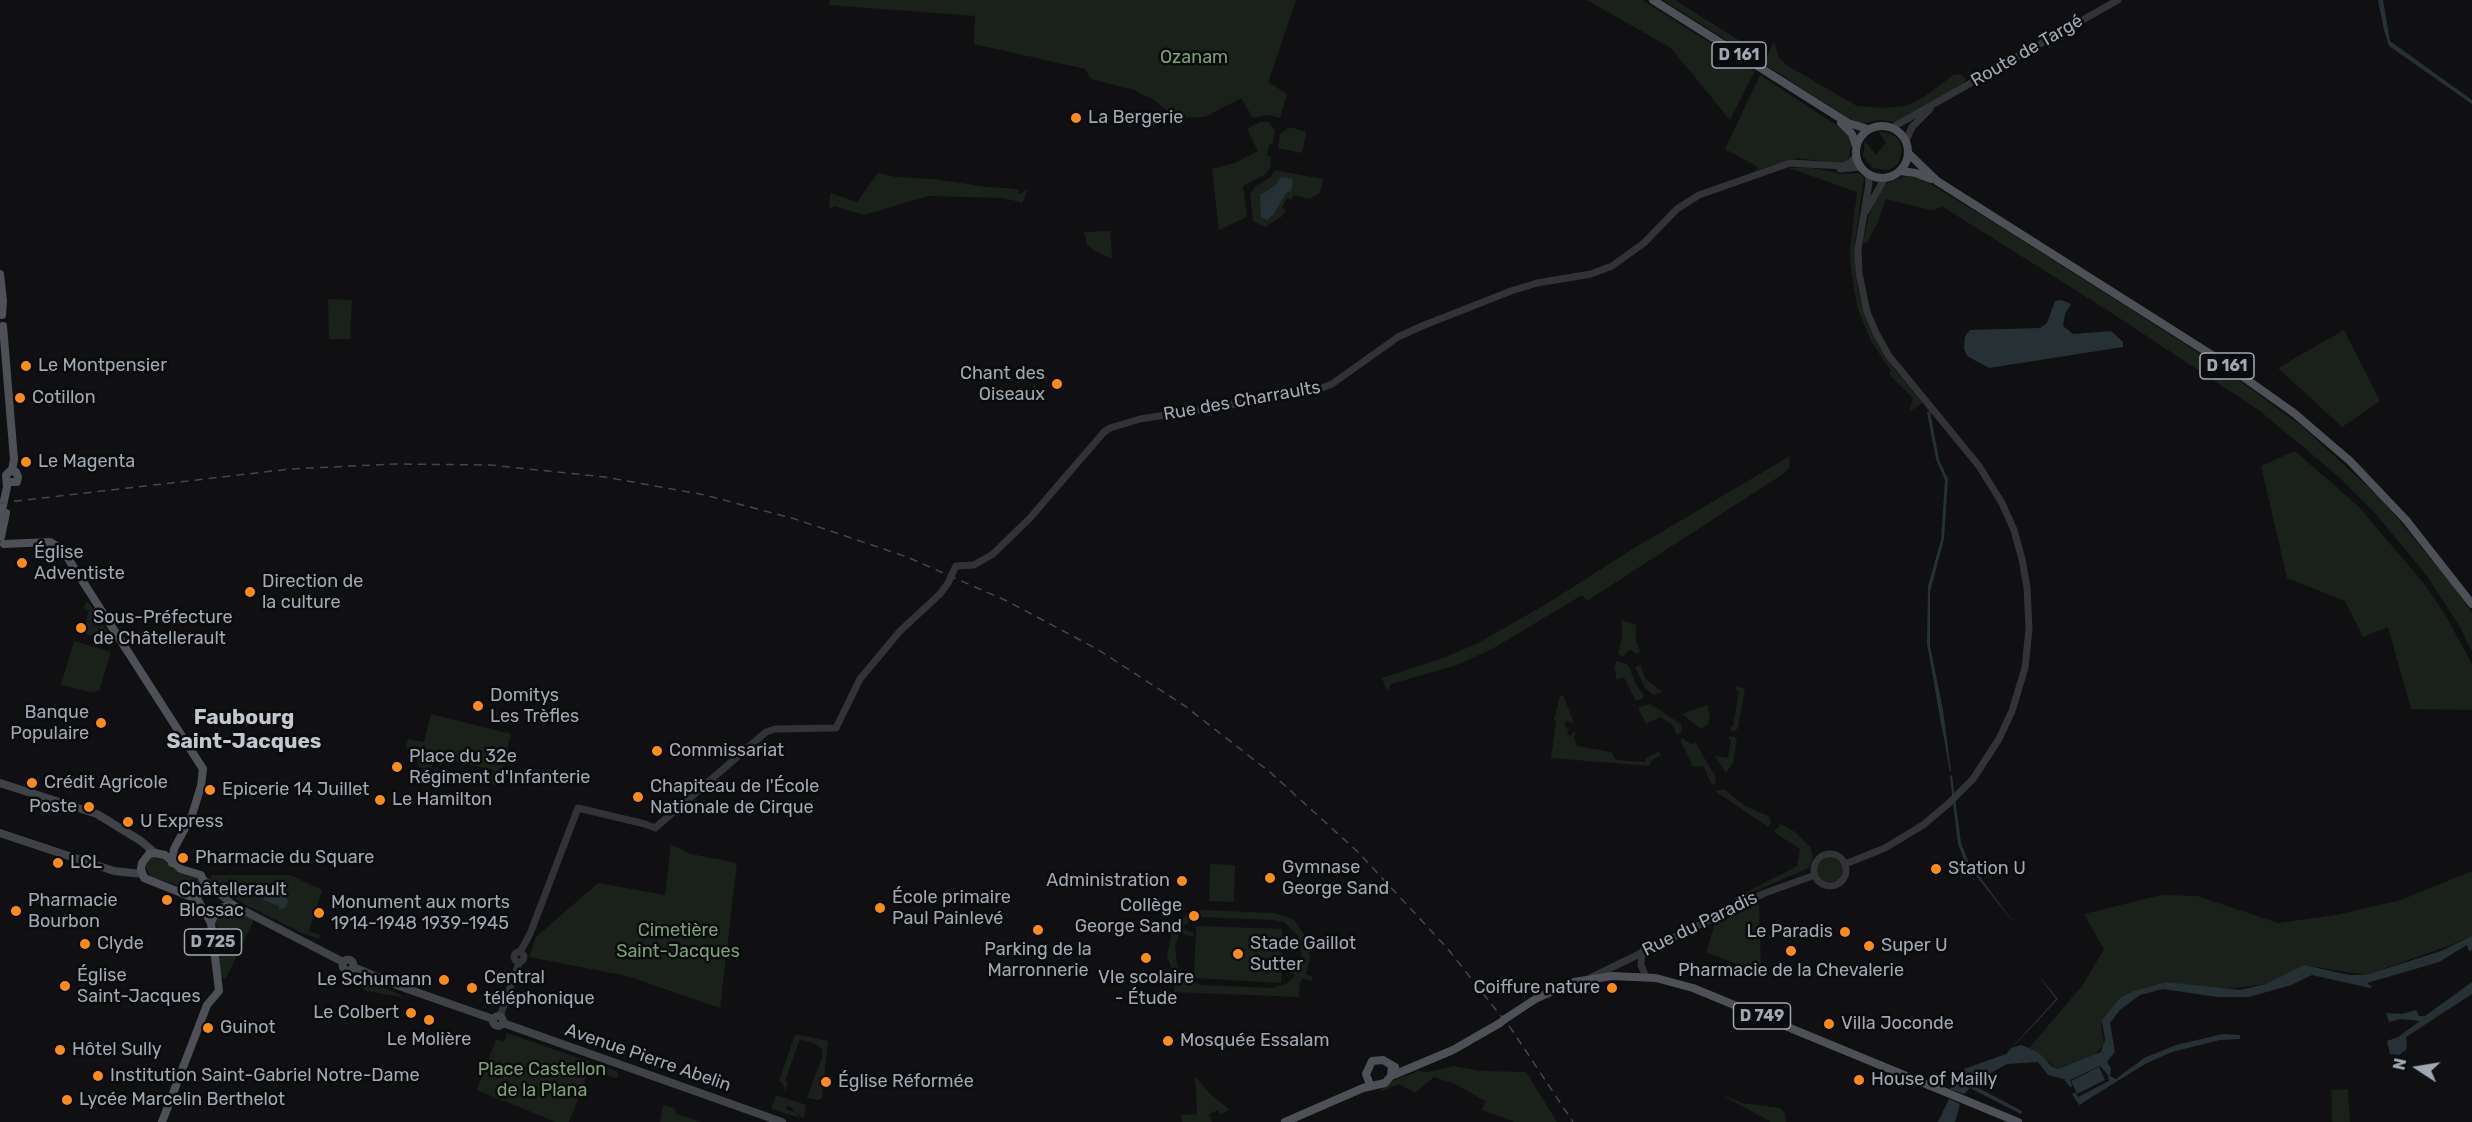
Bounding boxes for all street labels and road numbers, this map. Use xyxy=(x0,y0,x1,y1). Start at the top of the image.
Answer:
street label: Route de Targé xyxy=(1967,10,2087,92)
road number: D 161 xyxy=(1712,42,1766,68)
road number: D 161 xyxy=(2200,353,2254,379)
street label: Rue des Charraults xyxy=(1162,377,1322,425)
street label: Rue du Paradis xyxy=(1639,887,1761,961)
road number: D 725 xyxy=(184,929,242,955)
road number: D 749 xyxy=(1734,1003,1790,1029)
street label: Avenue Pierre Abelin xyxy=(562,1019,734,1097)

